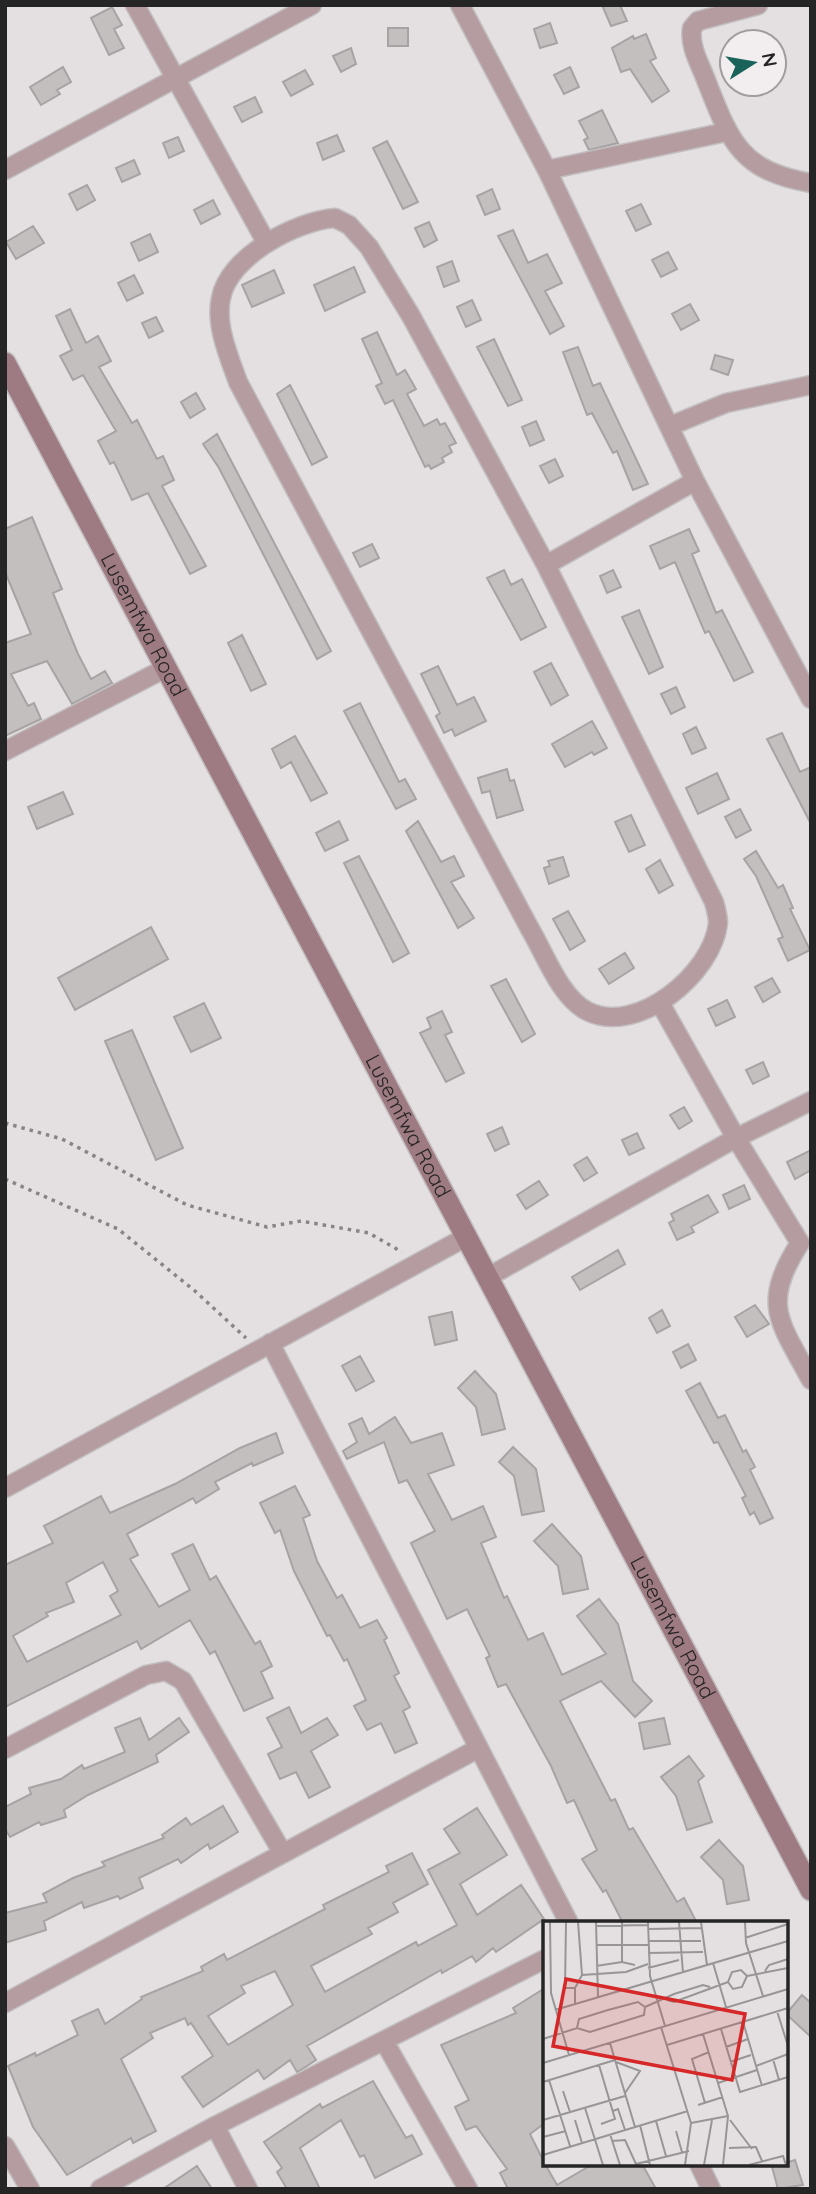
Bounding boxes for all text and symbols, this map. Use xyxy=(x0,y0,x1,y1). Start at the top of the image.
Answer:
north arrow xyxy=(718,28,788,98)
text: N xyxy=(757,51,783,69)
street label: Lusemfwa Road xyxy=(96,548,192,700)
street label: Lusemfwa Road xyxy=(360,1050,457,1202)
street label: Lusemfwa Road xyxy=(625,1551,722,1703)
inset map xyxy=(543,1921,788,2166)

